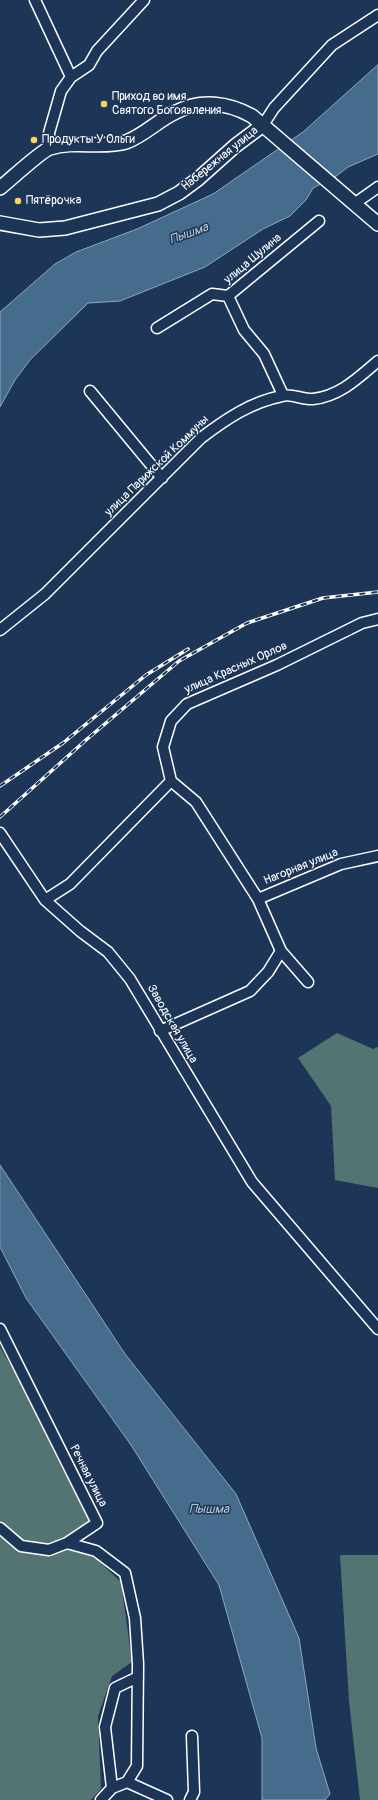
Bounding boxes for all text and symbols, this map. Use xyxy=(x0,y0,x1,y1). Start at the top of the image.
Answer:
place label: Приход во имя Святого Богоявления xyxy=(112,90,221,118)
marker: Приход во имя Святого Богоявления xyxy=(99,99,109,109)
street label: Набережная улица xyxy=(179,124,261,194)
place label: Продукты У Ольги xyxy=(42,133,135,147)
marker: Продукты У Ольги xyxy=(29,135,39,145)
place label: Пятёрочка xyxy=(26,194,81,208)
marker: Пятёрочка xyxy=(13,196,23,206)
water label: Пышма xyxy=(168,220,210,248)
street label: улица Шулина xyxy=(221,231,285,287)
street label: улица Парижской Коммуны xyxy=(102,413,212,519)
street label: улица Красных Орлов xyxy=(182,639,290,697)
street label: Нагорная улица xyxy=(262,846,340,888)
street label: Заводская улица xyxy=(144,982,200,1066)
street label: Речная улица xyxy=(66,1443,110,1509)
water label: Пышма xyxy=(189,1502,229,1518)

